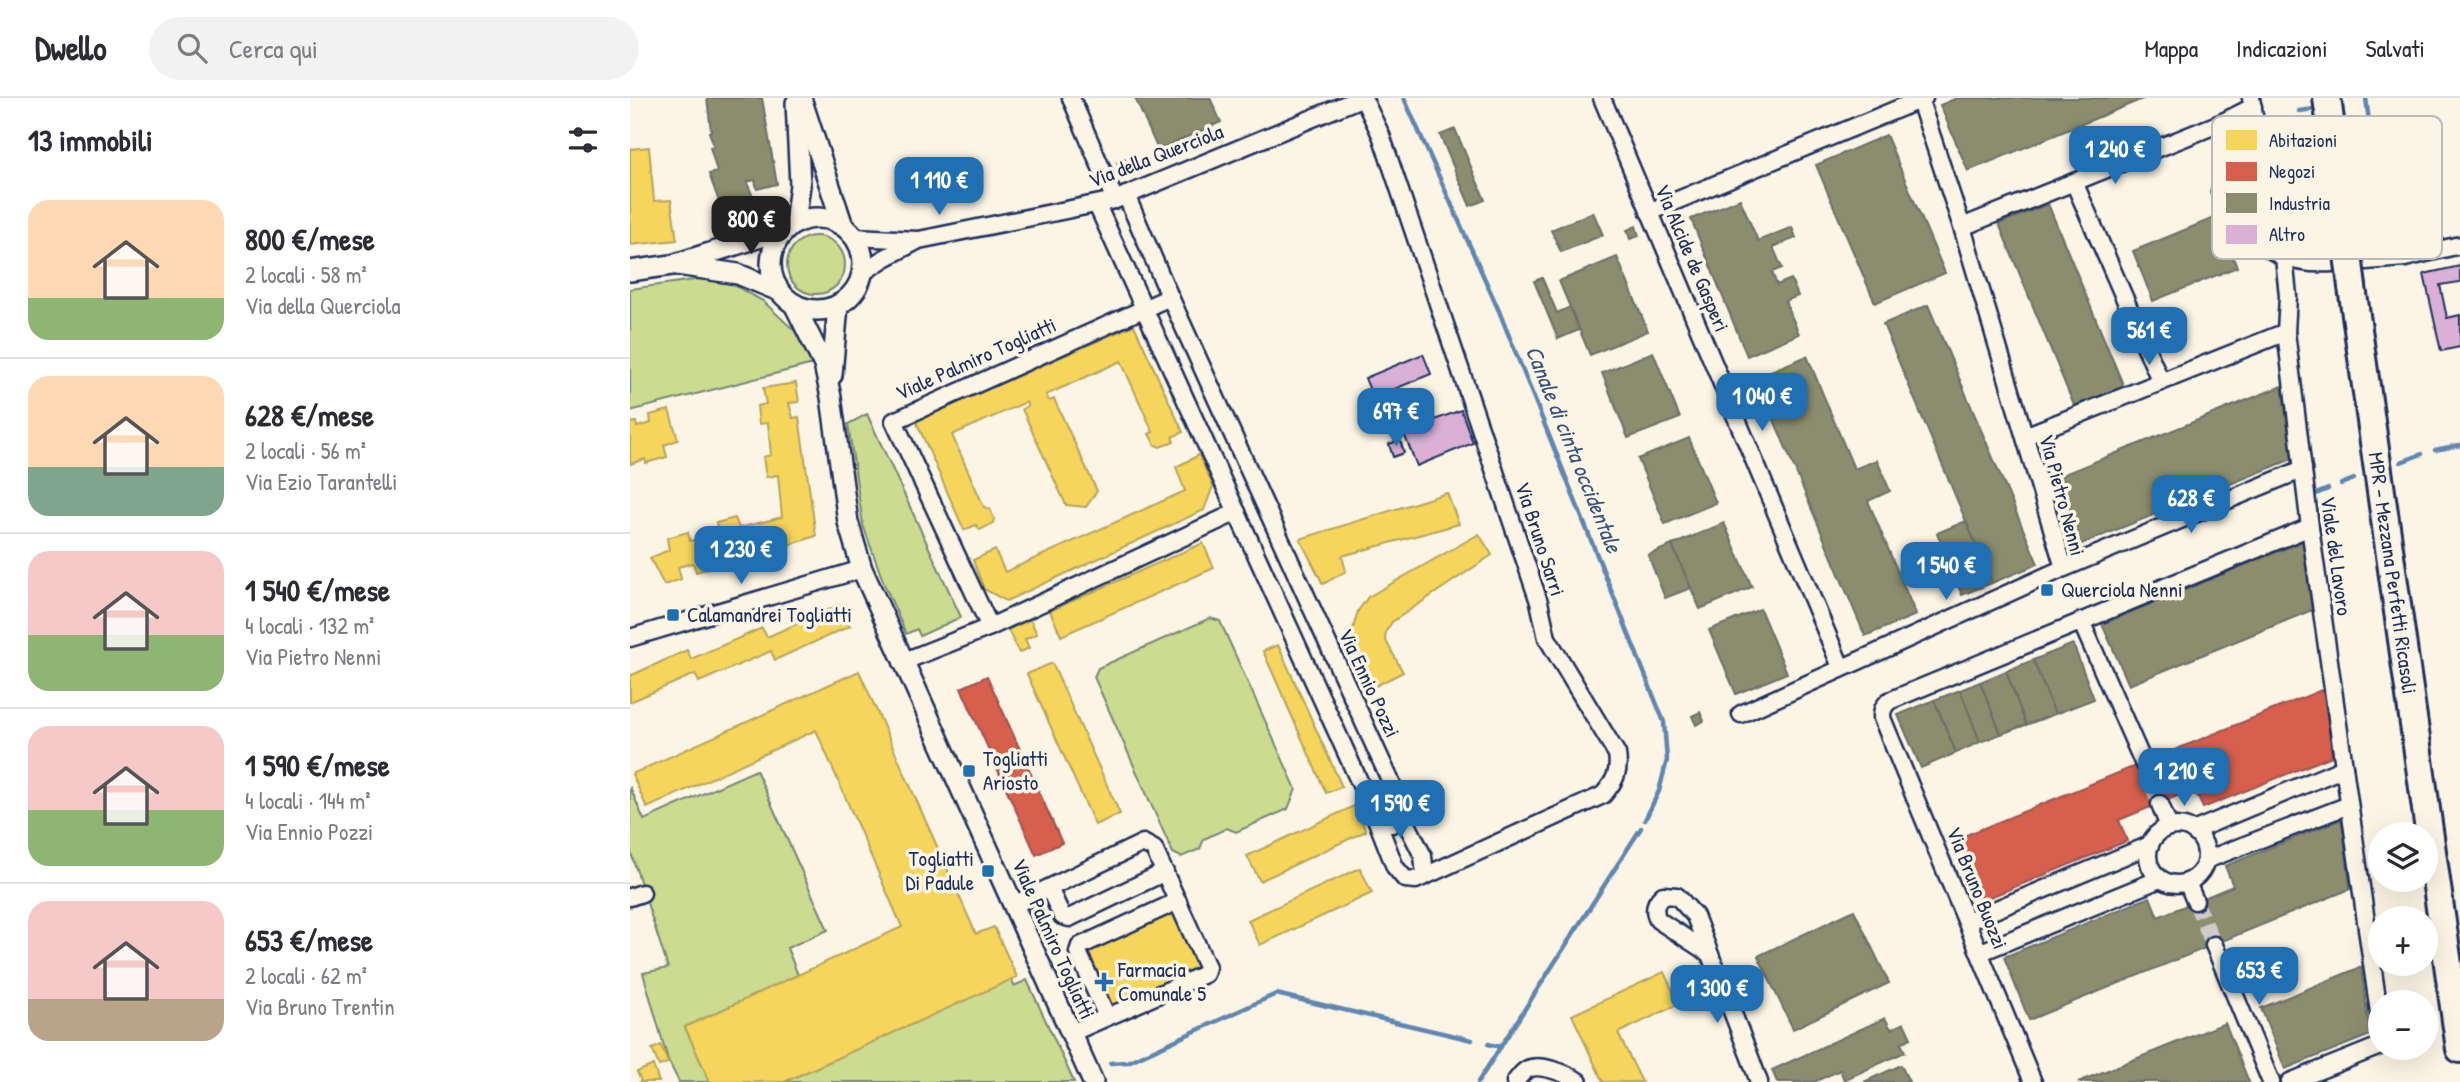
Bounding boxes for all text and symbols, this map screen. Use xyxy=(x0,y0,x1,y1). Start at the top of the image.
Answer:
search box xyxy=(149,17,639,80)
text: Dwello xyxy=(35,26,107,70)
icon: search xyxy=(173,29,211,67)
text: Cerca qui xyxy=(229,31,318,66)
text: Mappa xyxy=(2144,32,2198,64)
text: Indicazioni xyxy=(2236,32,2328,64)
text: Salvati xyxy=(2366,32,2425,64)
legend xyxy=(2212,116,2442,259)
street label: Via della Querciola xyxy=(1084,117,1227,195)
text: 13 immobili xyxy=(28,120,153,160)
icon: filters xyxy=(564,121,602,159)
pin: 1 240 € xyxy=(2050,126,2180,186)
text: Abitazioni xyxy=(2269,127,2337,153)
text: 1 240 € xyxy=(2085,133,2145,164)
pin: 1 110 € xyxy=(874,158,1004,217)
text: Negozi xyxy=(2269,158,2315,184)
text: 1 110 € xyxy=(911,164,968,195)
street label: Via Alcide de Gasperi xyxy=(1648,180,1737,336)
text: Industria xyxy=(2269,190,2330,216)
pin: 800 € xyxy=(702,197,800,256)
text: 800 € xyxy=(728,203,774,234)
text: 800 €/mese xyxy=(245,219,375,259)
text: Altro xyxy=(2269,221,2305,247)
icon: home xyxy=(84,228,168,312)
text: 2 locali · 58 m² xyxy=(245,259,367,290)
text: Via della Querciola xyxy=(245,290,400,321)
pin: 561 € xyxy=(2100,308,2198,367)
street label: Viale Palmiro Togliatti xyxy=(891,310,1061,407)
text: 561 € xyxy=(2127,314,2171,345)
water label: Canale di cinta occidentale xyxy=(1519,341,1630,558)
pin: 1 040 € xyxy=(1697,374,1827,433)
text: 1 040 € xyxy=(1732,380,1792,411)
pin: 697 € xyxy=(1347,388,1445,448)
text: 628 €/mese xyxy=(245,395,374,435)
text: 697 € xyxy=(1373,395,1419,426)
icon: home xyxy=(84,404,168,488)
street label: Via Pietro Nenni xyxy=(2032,431,2093,559)
text: 2 locali · 56 m² xyxy=(245,435,366,466)
street label: MPR - Mezzana Perfetti Ricasoli xyxy=(2362,450,2425,696)
text: Via Ezio Tarantelli xyxy=(245,466,397,497)
pin: 628 € xyxy=(2142,476,2240,535)
street label: Via Bruno Sarri xyxy=(1508,478,1573,600)
text: 628 € xyxy=(2168,482,2214,513)
street label: Viale del Lavoro xyxy=(2314,495,2359,617)
pin: 1 230 € xyxy=(676,526,806,586)
text: 1 230 € xyxy=(710,533,772,564)
pin: 1 540 € xyxy=(1881,542,2011,602)
text: 1 540 € xyxy=(1917,549,1975,580)
text: 1 540 €/mese xyxy=(245,570,390,610)
place label: Querciola Nenni xyxy=(2061,575,2183,604)
icon: home xyxy=(84,579,168,663)
marker: Querciola Nenni xyxy=(2039,582,2055,598)
place label: Calamandrei Togliatti xyxy=(687,600,852,629)
marker: Calamandrei Togliatti xyxy=(665,607,681,623)
text: 4 locali · 132 m² xyxy=(245,610,374,641)
street label: Via Ennio Pozzi xyxy=(1332,624,1407,742)
text: Via Pietro Nenni xyxy=(245,641,381,672)
place label: Togliatti Ariosto xyxy=(983,744,1048,797)
text: 1 590 €/mese xyxy=(245,745,390,785)
pin: 1 210 € xyxy=(2119,748,2249,808)
icon: home xyxy=(84,754,168,838)
text: 1 210 € xyxy=(2154,755,2214,786)
marker: Togliatti Ariosto xyxy=(961,763,977,779)
pin: 1 590 € xyxy=(1335,780,1465,840)
text: 4 locali · 144 m² xyxy=(245,785,371,816)
text: 1 590 € xyxy=(1371,787,1429,818)
text: Via Ennio Pozzi xyxy=(245,816,373,847)
street label: Via Bruno Buozzi xyxy=(1940,822,2015,953)
map controls xyxy=(2368,822,2438,1060)
button: layers xyxy=(2368,822,2438,892)
place label: Togliatti Di Padule xyxy=(906,844,974,897)
street label: Viale Palmiro Togliatti xyxy=(1005,854,1102,1024)
marker: Togliatti Di Padule xyxy=(980,863,996,879)
button: + xyxy=(2368,906,2438,976)
text: 653 €/mese xyxy=(245,920,373,960)
icon: home xyxy=(84,929,168,1013)
pin: 653 € xyxy=(2210,948,2308,1007)
text: 653 € xyxy=(2236,954,2282,985)
place label: Farmacia Comunale 5 xyxy=(1117,955,1206,1008)
text: 2 locali · 62 m² xyxy=(245,960,367,991)
pin: 1 300 € xyxy=(1652,965,1782,1025)
text: 1 300 € xyxy=(1687,972,1747,1003)
marker: Farmacia Comunale 5 xyxy=(1096,974,1112,990)
button: − xyxy=(2368,990,2438,1060)
text: Via Bruno Trentin xyxy=(245,991,395,1022)

